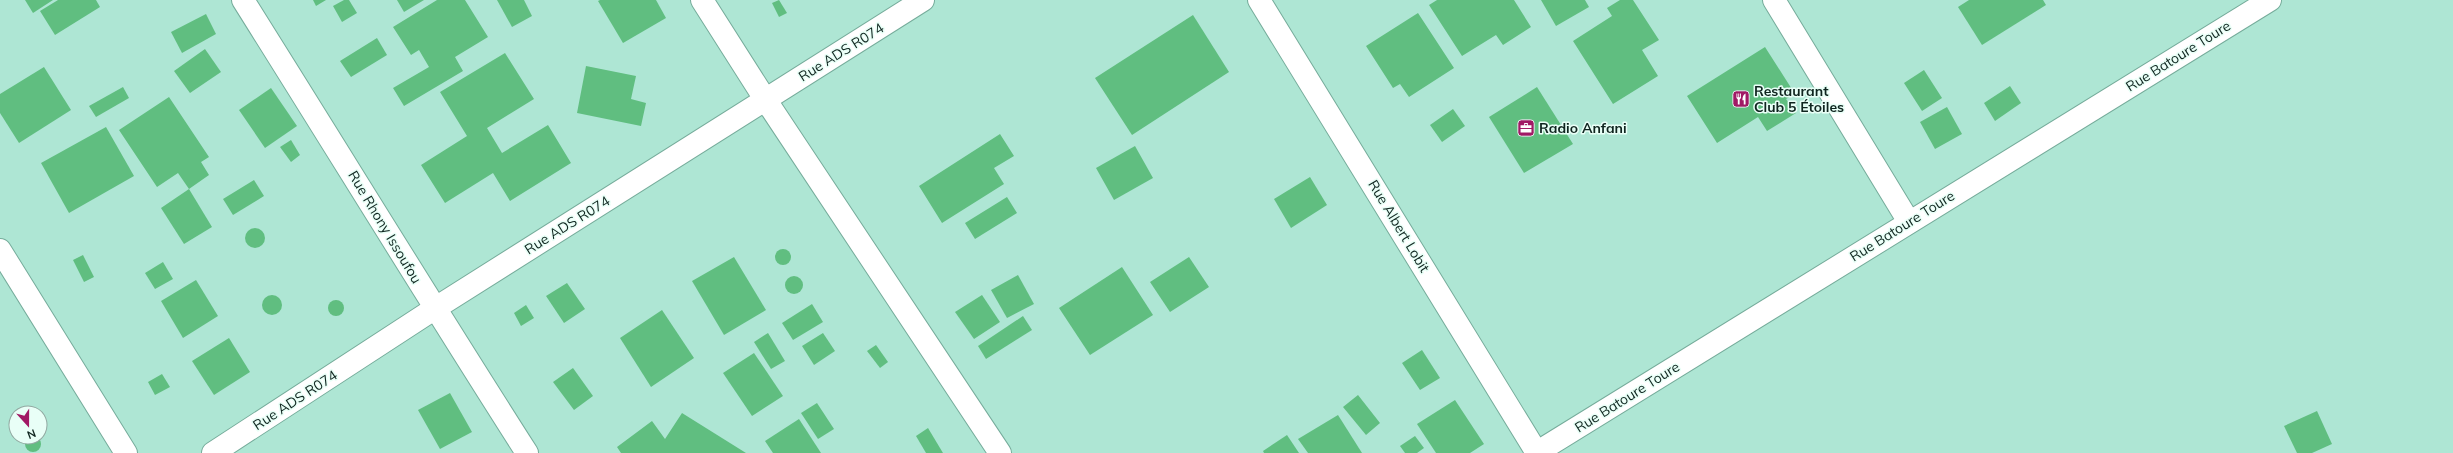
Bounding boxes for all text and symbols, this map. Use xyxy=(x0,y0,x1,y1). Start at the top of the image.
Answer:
street label: Rue Batoure Toure xyxy=(2122,17,2234,95)
street label: Rue ADS R074 xyxy=(795,18,887,85)
place label: Restaurant Club 5 Étoiles xyxy=(1754,82,1844,116)
restaurant icon: Restaurant Club 5 Étoiles xyxy=(1731,89,1751,109)
office icon: Radio Anfani xyxy=(1516,118,1536,138)
place label: Radio Anfani xyxy=(1539,119,1627,137)
street label: Rue Rhony Issoufou xyxy=(344,167,426,287)
street label: Rue Albert Lobit xyxy=(1364,176,1434,276)
street label: Rue Batoure Toure xyxy=(1846,187,1958,265)
street label: Rue ADS R074 xyxy=(521,191,613,258)
street label: Rue Batoure Toure xyxy=(1571,358,1683,436)
street label: Rue ADS R074 xyxy=(249,366,341,434)
north arrow xyxy=(8,405,48,445)
text: N xyxy=(25,426,38,442)

